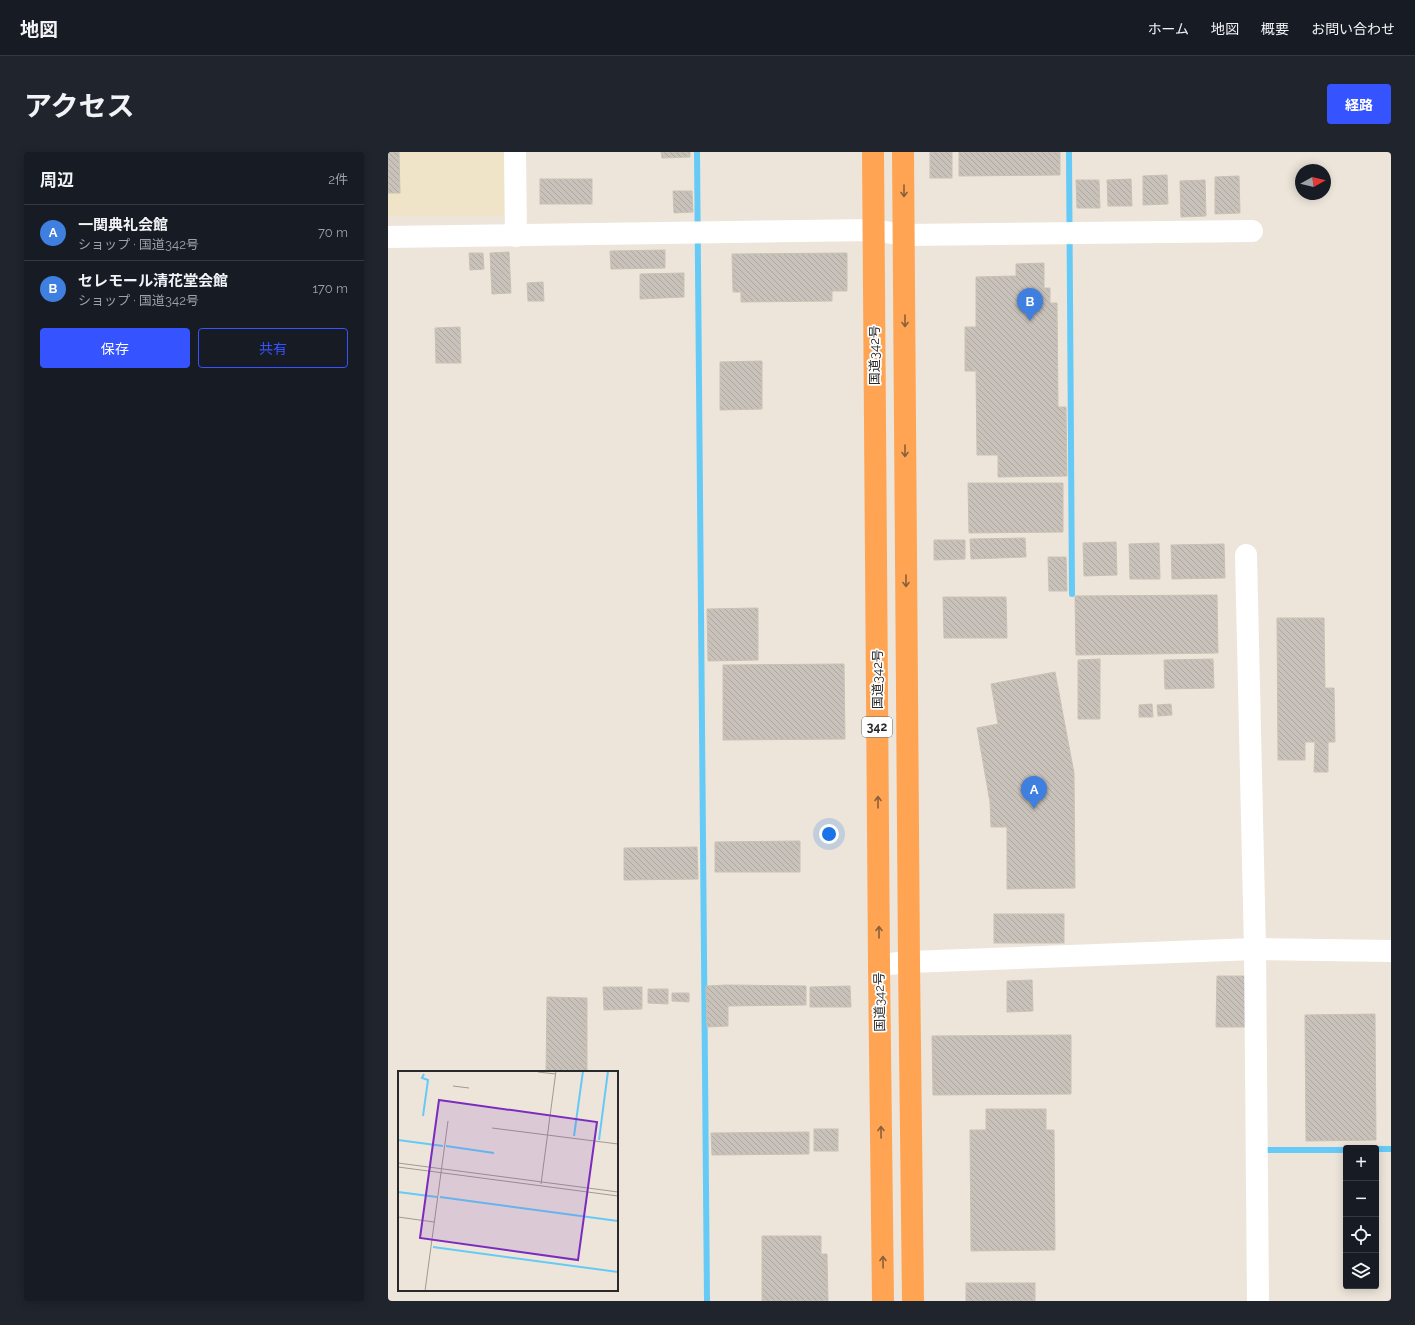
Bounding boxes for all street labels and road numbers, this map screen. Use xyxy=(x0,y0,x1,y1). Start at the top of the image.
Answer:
street label: 国道342号 xyxy=(867,325,882,385)
street label: 国道342号 xyxy=(870,649,885,709)
road number: 342 xyxy=(862,717,892,737)
street label: 国道342号 xyxy=(871,972,888,1032)

